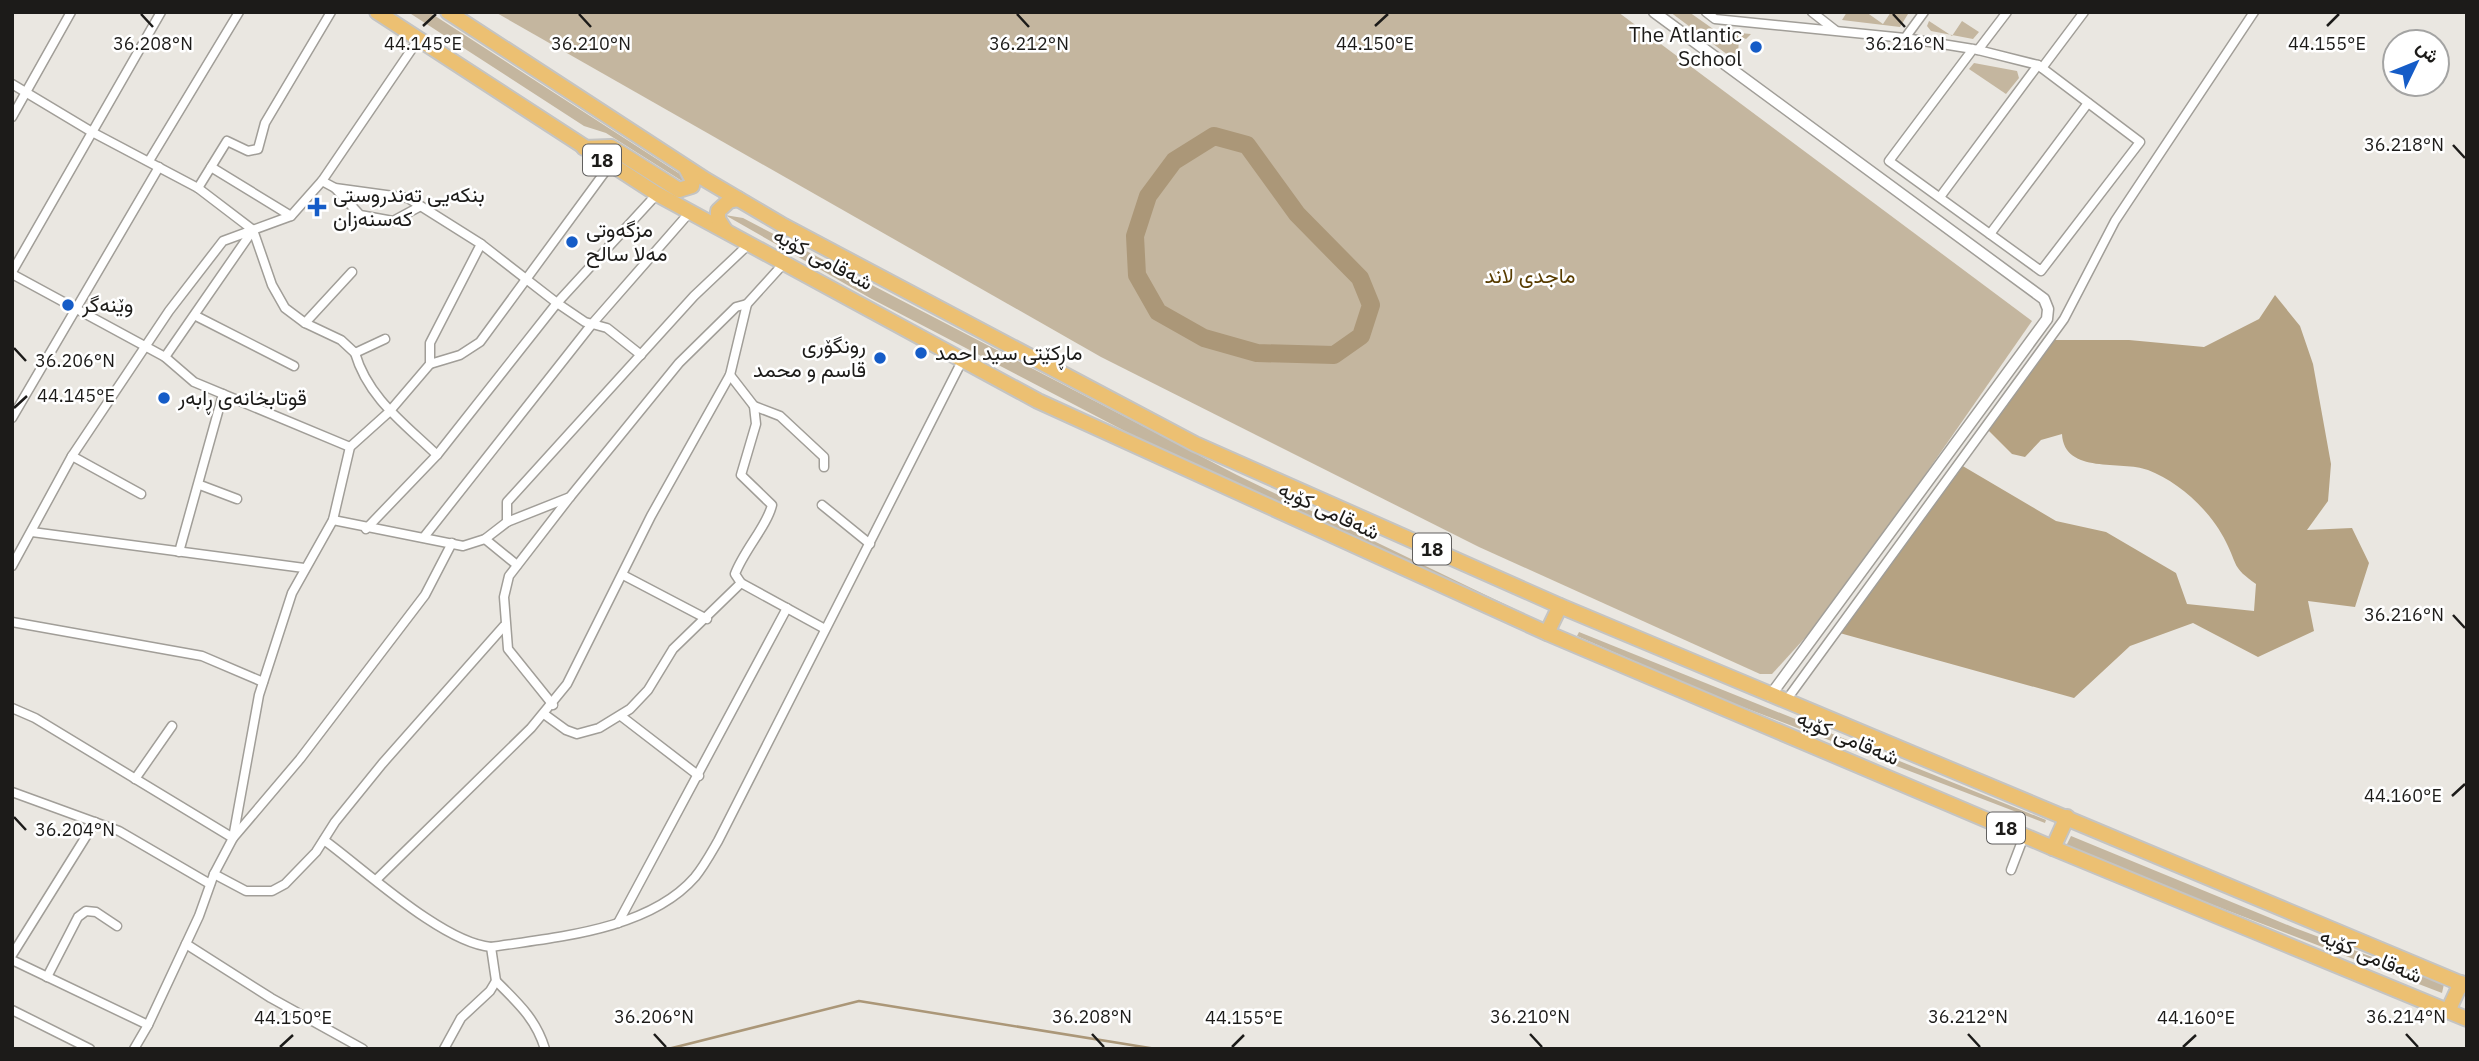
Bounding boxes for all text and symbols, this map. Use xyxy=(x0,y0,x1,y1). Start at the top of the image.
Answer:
place label: The Atlantic School xyxy=(1629,20,1742,72)
north arrow xyxy=(2381,28,2451,98)
text: 36.208°N xyxy=(113,32,193,55)
text: 44.145°E xyxy=(384,32,462,55)
text: 36.210°N xyxy=(551,32,631,55)
text: 36.212°N xyxy=(989,32,1069,55)
text: 44.150°E xyxy=(1336,32,1414,55)
text: 36.216°N xyxy=(1865,32,1945,55)
text: 44.155°E xyxy=(2288,32,2366,55)
text: ش xyxy=(2412,35,2445,68)
marker: The Atlantic School xyxy=(1748,39,1764,55)
text: 36.218°N xyxy=(2364,133,2444,156)
road number: 18 xyxy=(583,144,621,176)
place label: بنکەیی تەندروستی کەسنەزان xyxy=(333,180,485,232)
marker: بنکەیی تەندروستی کەسنەزان xyxy=(307,197,327,217)
place label: مزگەوتی مەلا سالح xyxy=(586,215,668,268)
street label: شەقامی کۆیە xyxy=(769,220,878,296)
marker: مزگەوتی مەلا سالح xyxy=(564,234,580,250)
park label: ماجدی لاند xyxy=(1485,261,1575,289)
place label: وێنەگر xyxy=(81,290,133,318)
marker: وێنەگر xyxy=(60,297,76,313)
place label: رونگۆری قاسم و محمد xyxy=(753,331,866,384)
place label: ماڕکێتی سید احمد xyxy=(935,338,1082,370)
marker: ماڕکێتی سید احمد xyxy=(913,345,929,361)
text: 36.206°N xyxy=(35,349,115,372)
marker: رونگۆری قاسم و محمد xyxy=(872,350,888,366)
place label: قوتابخانەی ڕابەر xyxy=(177,383,307,415)
text: 44.145°E xyxy=(37,384,115,407)
marker: قوتابخانەی ڕابەر xyxy=(156,390,172,406)
street label: شەقامی کۆیە xyxy=(1274,474,1385,546)
road number: 18 xyxy=(1413,534,1451,564)
text: 36.216°N xyxy=(2364,603,2444,626)
street label: شەقامی کۆیە xyxy=(1793,703,1904,771)
text: 44.160°E xyxy=(2364,784,2442,807)
road number: 18 xyxy=(1987,813,2025,844)
text: 36.204°N xyxy=(35,818,115,841)
street label: شەقامی کۆیە xyxy=(2316,921,2427,989)
text: 36.206°N xyxy=(614,1005,694,1028)
text: 36.208°N xyxy=(1052,1005,1132,1028)
text: 36.210°N xyxy=(1490,1005,1570,1028)
text: 36.212°N xyxy=(1928,1005,2008,1028)
text: 36.214°N xyxy=(2366,1005,2446,1028)
text: 44.150°E xyxy=(254,1006,332,1029)
text: 44.155°E xyxy=(1205,1006,1283,1029)
text: 44.160°E xyxy=(2157,1006,2235,1029)

